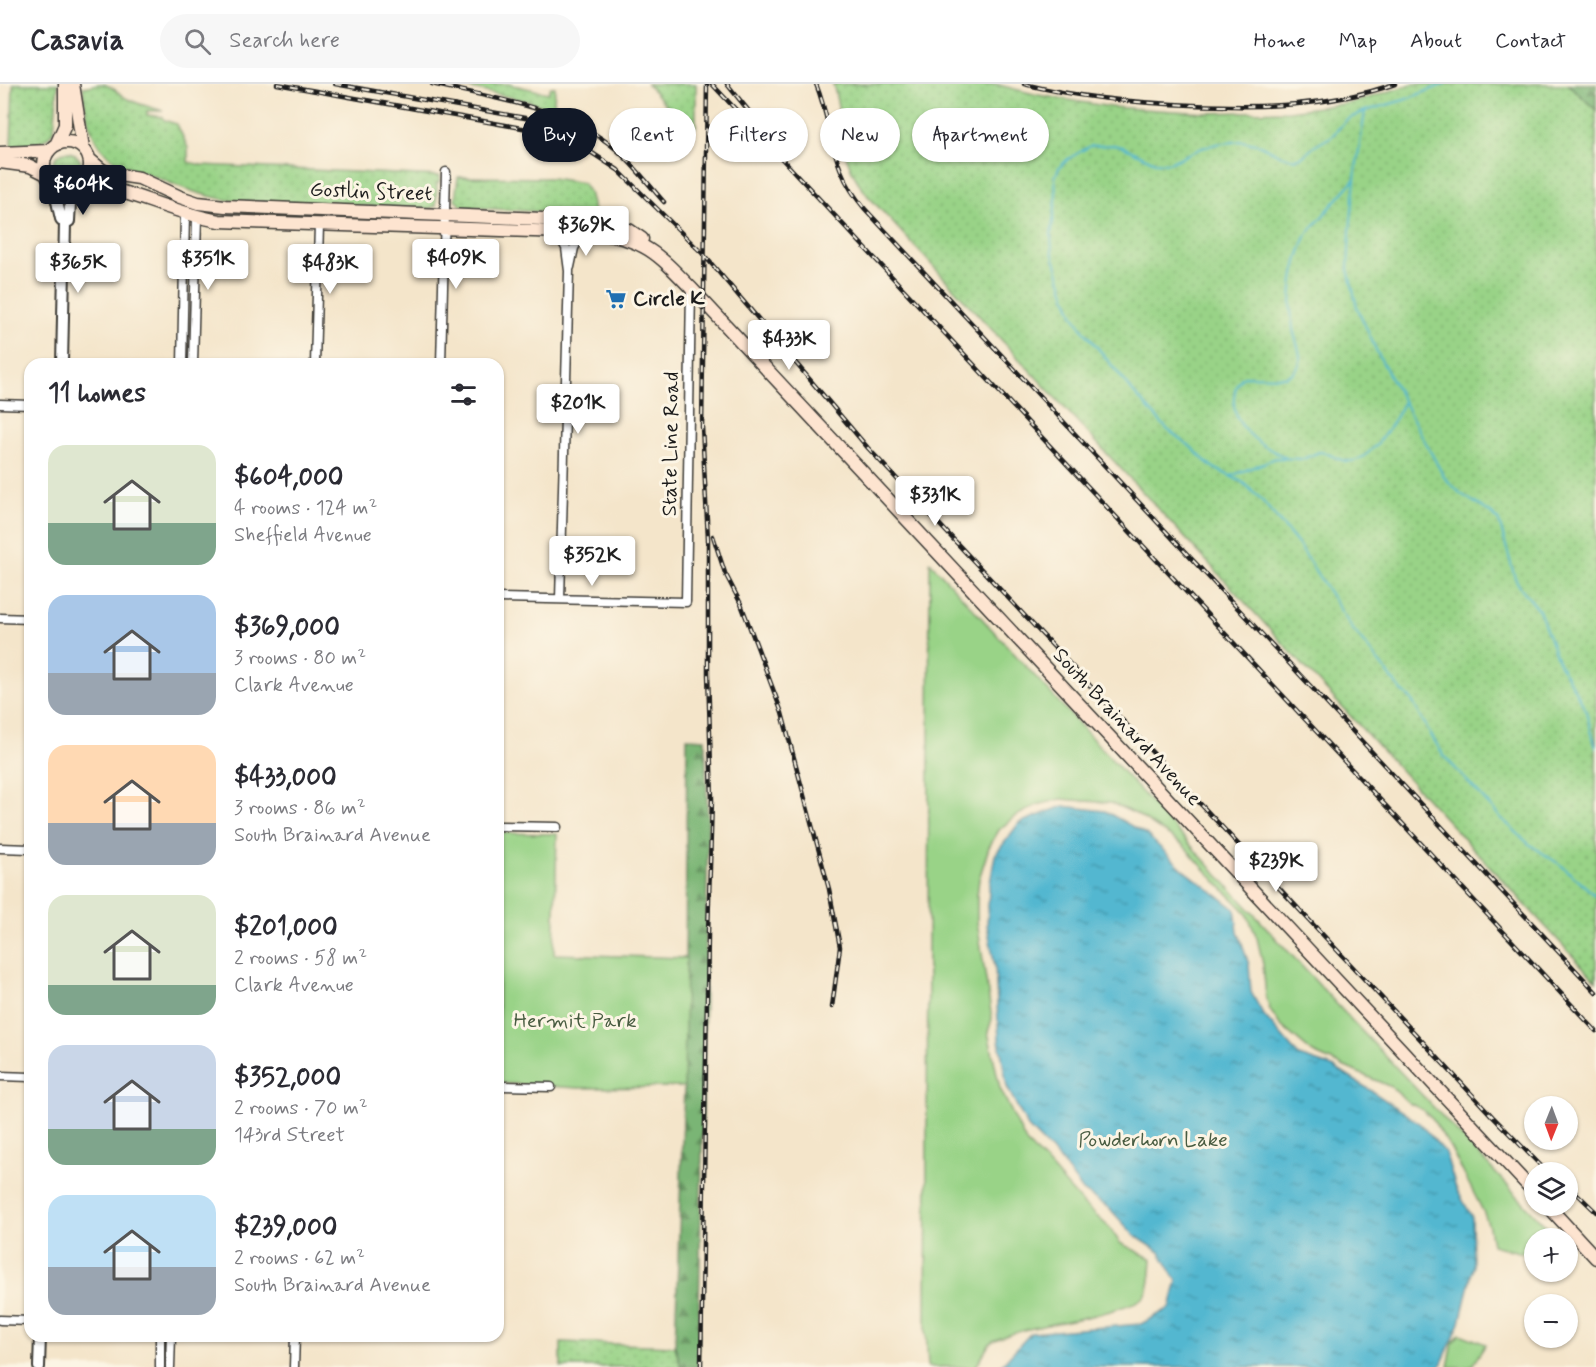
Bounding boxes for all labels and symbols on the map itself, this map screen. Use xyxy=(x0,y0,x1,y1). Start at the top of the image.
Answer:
pin: $604K xyxy=(41,165,125,216)
street label: Gostlin Street xyxy=(309,176,433,208)
pin: $369K xyxy=(544,206,628,257)
pin: $409K xyxy=(414,239,498,290)
pin: $351K xyxy=(166,240,250,291)
pin: $365K xyxy=(36,243,120,294)
pin: $483K xyxy=(288,244,372,295)
place label: Circle K xyxy=(633,285,706,313)
supermarket icon: Circle K xyxy=(604,287,628,311)
pin: $433K xyxy=(747,320,831,371)
street label: State Line Road xyxy=(656,371,686,517)
pin: $201K xyxy=(536,384,620,435)
pin: $331K xyxy=(893,476,977,527)
pin: $352K xyxy=(550,536,634,587)
street label: South Brainard Avenue xyxy=(1046,642,1208,812)
pin: $239K xyxy=(1234,842,1318,893)
park label: Hermit Park xyxy=(513,1007,637,1035)
north arrow xyxy=(1524,1096,1578,1150)
park label: Powderhorn Lake xyxy=(1078,1126,1228,1154)

